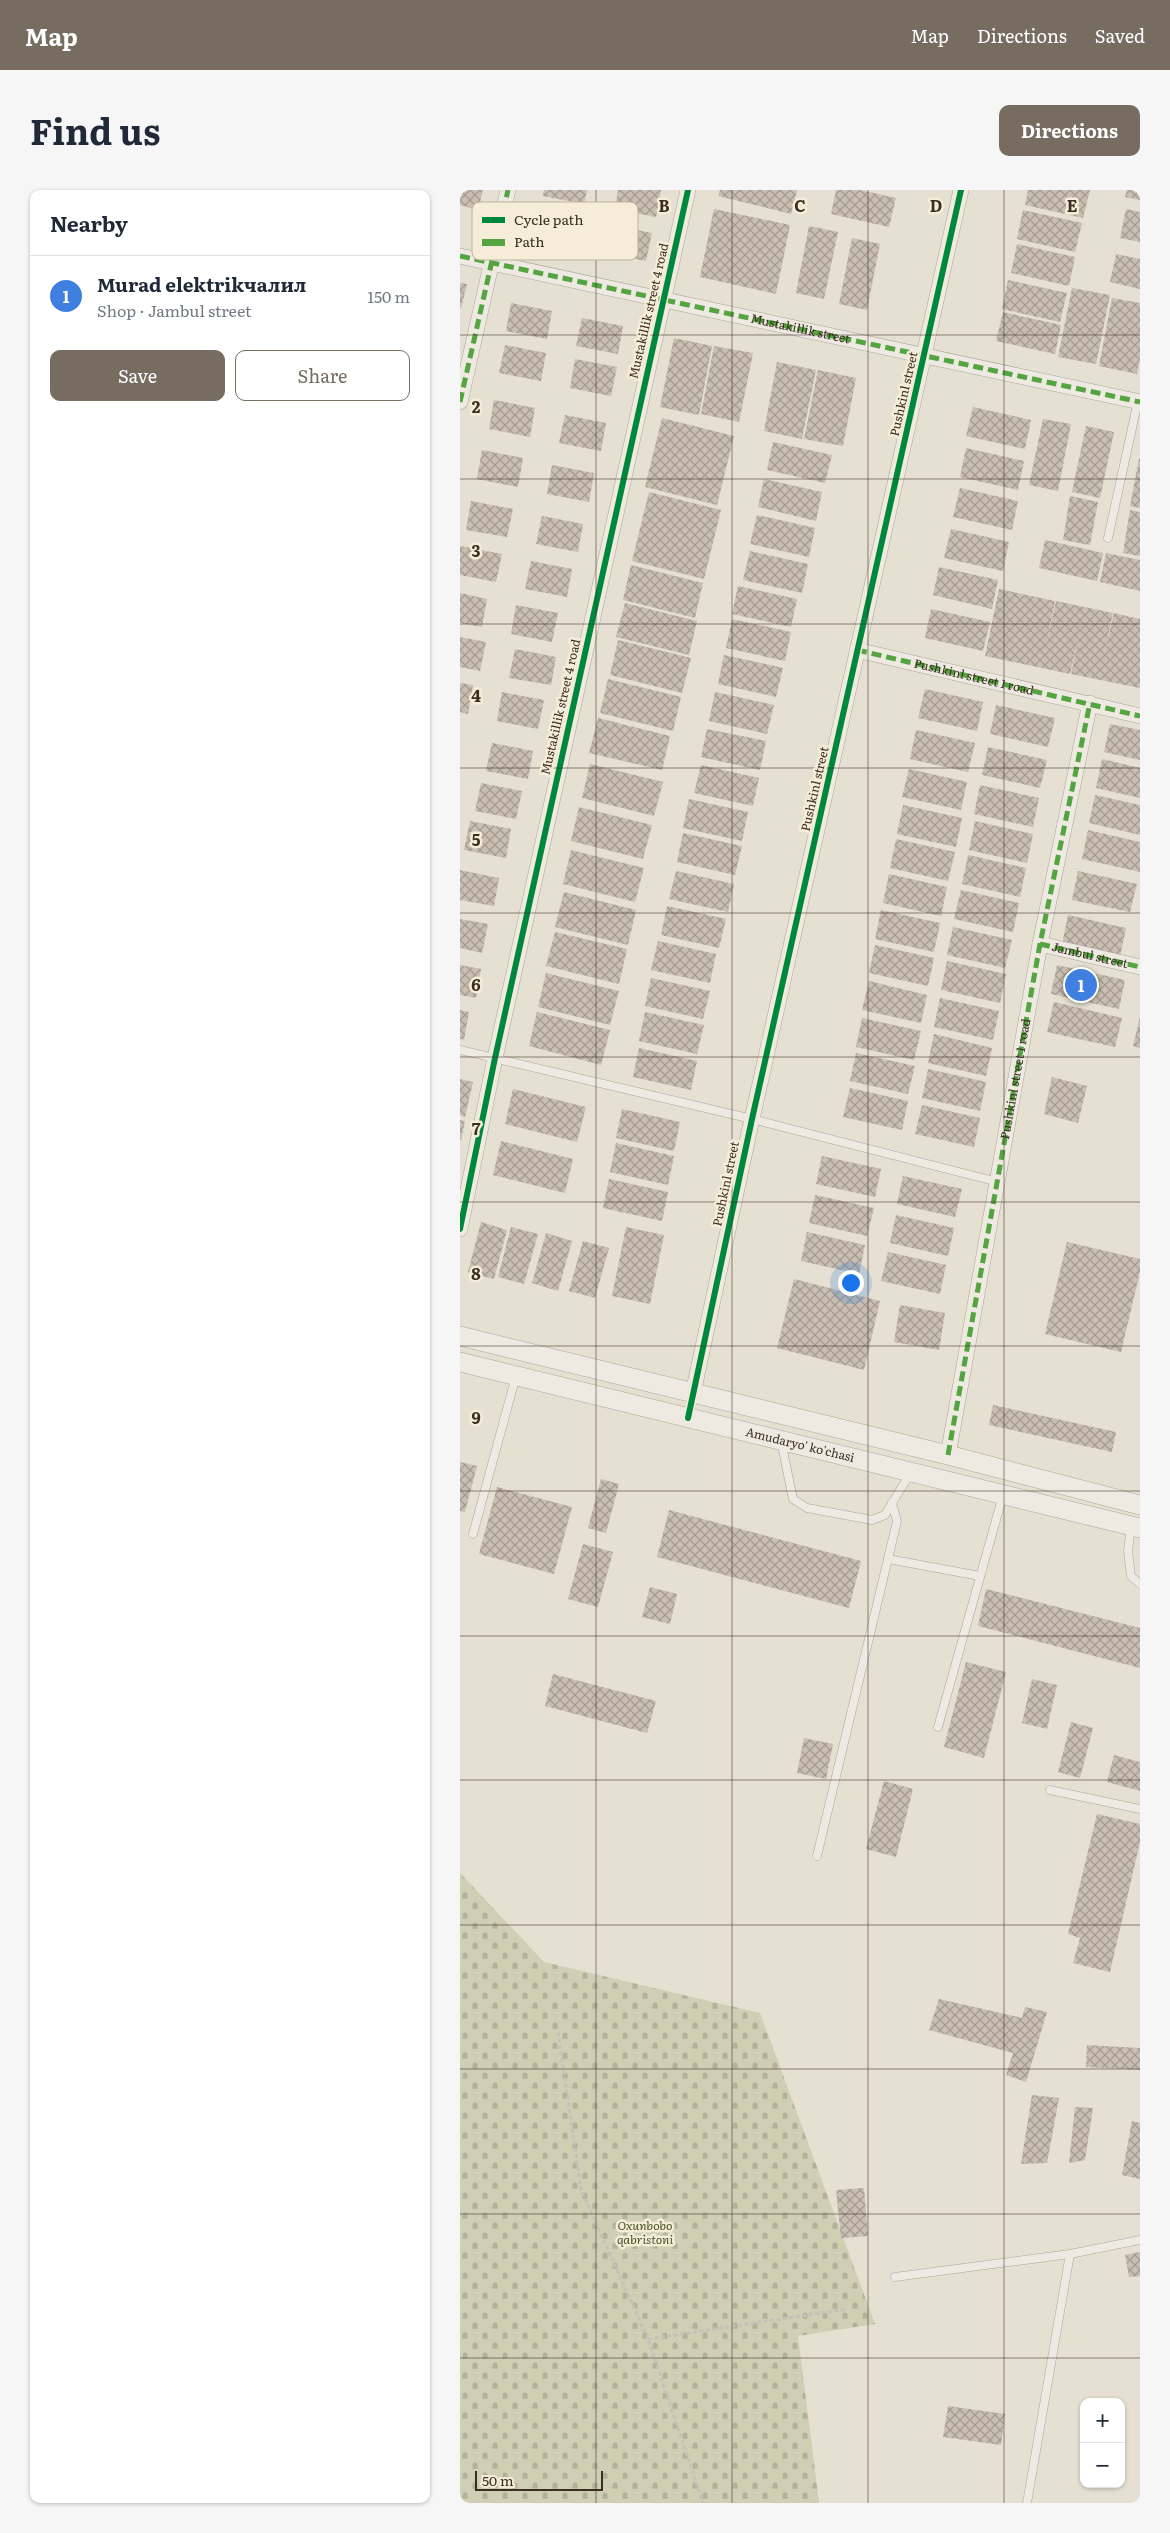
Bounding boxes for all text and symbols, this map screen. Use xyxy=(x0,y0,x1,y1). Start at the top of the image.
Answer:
text: Map xyxy=(25,18,78,53)
text: Map xyxy=(911,22,949,49)
text: Directions xyxy=(977,22,1067,49)
text: Saved xyxy=(1095,22,1145,49)
text: Find us xyxy=(30,104,160,156)
button: Directions xyxy=(999,105,1140,156)
text: B xyxy=(658,193,670,217)
text: C xyxy=(794,193,806,217)
text: D xyxy=(930,193,942,217)
text: E xyxy=(1067,193,1078,217)
legend xyxy=(472,202,638,260)
text: Nearby xyxy=(50,207,128,238)
text: Cycle path xyxy=(514,209,583,229)
text: Path xyxy=(514,231,544,251)
street label: Mustakillik street 4 road xyxy=(624,240,673,380)
text: Murad elektrikчалил xyxy=(97,270,306,298)
text: 1 xyxy=(63,284,69,308)
text: 150 m xyxy=(367,284,410,308)
text: Shop · Jambul street xyxy=(97,298,251,322)
street label: Mustakillik street xyxy=(749,309,852,348)
street label: Pushkinl street xyxy=(885,349,922,438)
button: Save xyxy=(50,350,225,401)
button: Share xyxy=(235,350,410,401)
text: 2 xyxy=(472,394,481,418)
text: 3 xyxy=(472,538,481,562)
street label: Mustakillik street 4 road xyxy=(536,636,585,776)
street label: Pushkinl street 1 road xyxy=(912,654,1036,699)
text: 4 xyxy=(471,683,481,707)
street label: Pushkinl street xyxy=(796,744,833,833)
text: 5 xyxy=(472,827,481,851)
street label: Jambul street xyxy=(1050,937,1130,972)
pin: 1 xyxy=(1065,966,1097,1004)
text: 6 xyxy=(471,972,481,996)
street label: Pushkinl street 1 road xyxy=(995,1016,1035,1141)
text: 7 xyxy=(472,1116,481,1140)
street label: Pushkinl street xyxy=(707,1139,743,1228)
text: 8 xyxy=(471,1261,481,1285)
your location xyxy=(838,1270,864,1296)
text: 9 xyxy=(471,1405,481,1429)
street label: Amudaryo' ko'chasi xyxy=(744,1422,857,1466)
park label: Oxunbobo qabristoni xyxy=(617,2216,673,2248)
map controls xyxy=(1080,2398,1125,2488)
button: + xyxy=(1080,2398,1125,2443)
button: − xyxy=(1080,2443,1125,2488)
scale bar xyxy=(475,2468,602,2491)
text: 50 m xyxy=(482,2470,514,2490)

